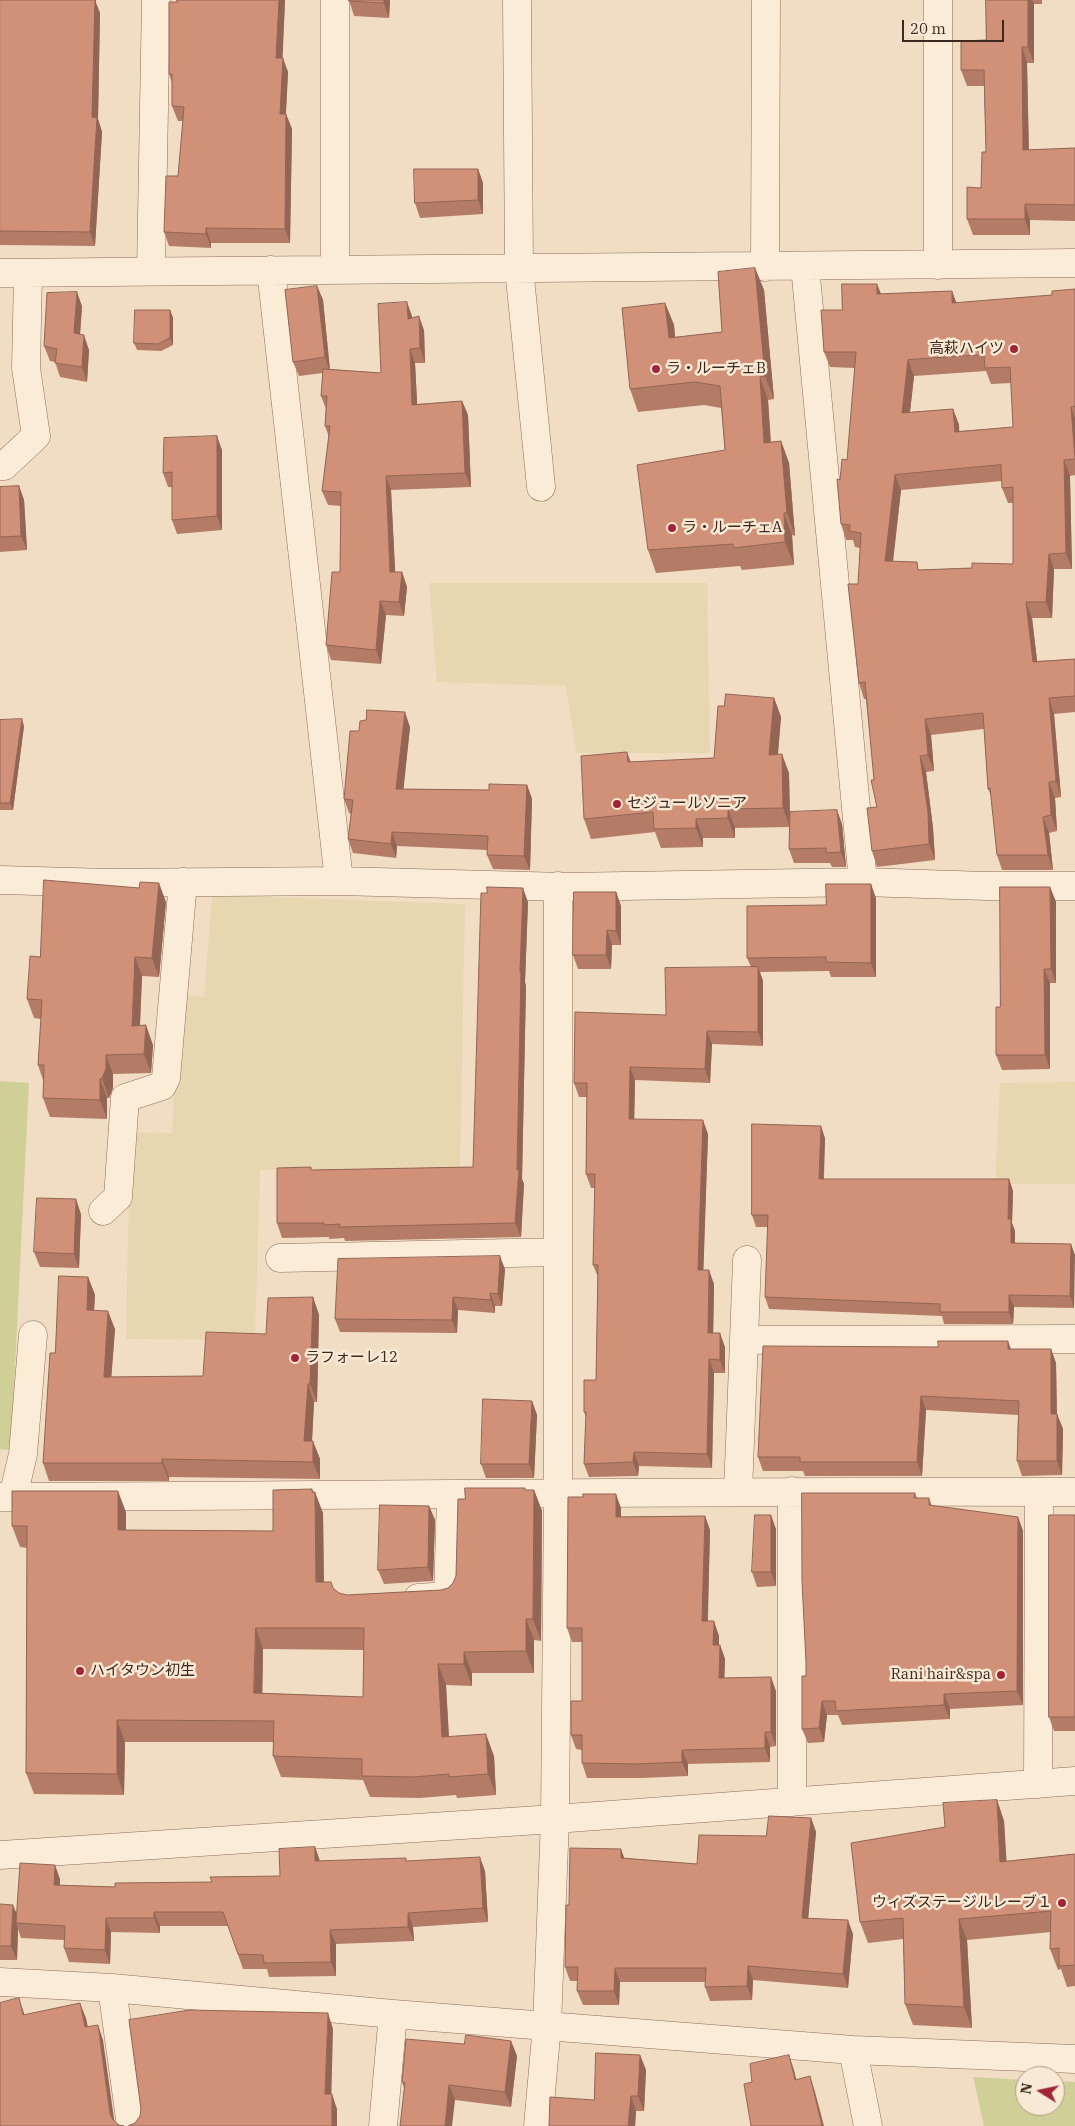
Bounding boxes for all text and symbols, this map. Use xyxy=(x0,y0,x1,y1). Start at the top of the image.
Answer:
scale bar xyxy=(905,10,1008,42)
text: 20 m xyxy=(910,19,946,38)
place label: 高萩ハイツ xyxy=(929,340,1004,358)
marker: 高萩ハイツ xyxy=(1008,343,1020,355)
place label: ラ・ルーチェB xyxy=(666,360,766,378)
marker: ラ・ルーチェB xyxy=(650,363,662,375)
place label: ラ・ルーチェA xyxy=(682,519,782,537)
marker: ラ・ルーチェA xyxy=(666,522,678,534)
place label: セジュールソニア xyxy=(627,795,747,813)
marker: セジュールソニア xyxy=(611,798,623,810)
place label: ラフォーレ12 xyxy=(305,1349,398,1367)
marker: ラフォーレ12 xyxy=(289,1352,301,1364)
place label: ハイタウン初生 xyxy=(90,1662,195,1680)
marker: ハイタウン初生 xyxy=(74,1665,86,1677)
place label: Rani hair&spa xyxy=(891,1666,991,1684)
marker: Rani hair&spa xyxy=(995,1669,1007,1681)
place label: ウィズステージルレーブ１ xyxy=(872,1894,1052,1912)
marker: ウィズステージルレーブ１ xyxy=(1056,1897,1068,1909)
north arrow xyxy=(1015,2066,1065,2116)
text: N xyxy=(1016,2082,1036,2096)

